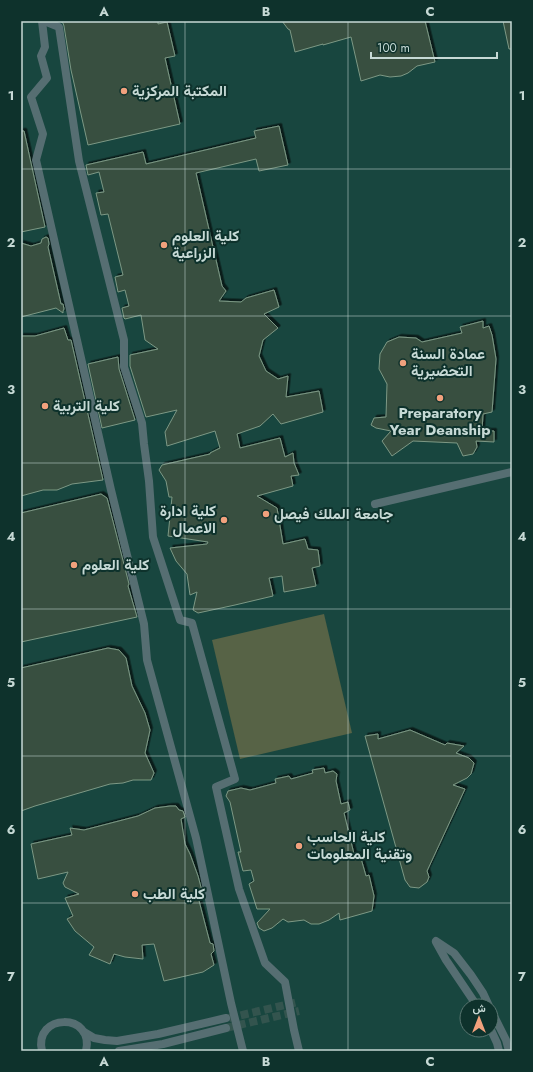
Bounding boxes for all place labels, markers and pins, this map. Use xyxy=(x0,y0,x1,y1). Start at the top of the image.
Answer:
place label: المكتبة المركزية xyxy=(132,80,227,102)
marker: المكتبة المركزية xyxy=(119,86,129,96)
place label: كلية العلوم الزراعية xyxy=(172,225,239,264)
marker: كلية العلوم الزراعية xyxy=(159,240,169,250)
place label: عمادة السنة التحضيرية xyxy=(411,343,485,382)
marker: عمادة السنة التحضيرية xyxy=(398,358,408,368)
marker: Preparatory Year Deanship xyxy=(435,393,445,403)
place label: كلية التربية xyxy=(53,395,120,417)
marker: كلية التربية xyxy=(40,401,50,411)
place label: Preparatory Year Deanship xyxy=(389,402,490,441)
place label: كلية ادارة الاعمال xyxy=(160,500,216,539)
place label: جامعة الملك فيصل xyxy=(274,503,393,525)
marker: جامعة الملك فيصل xyxy=(261,509,271,519)
marker: كلية ادارة الاعمال xyxy=(219,515,229,525)
place label: كلية العلوم xyxy=(82,554,149,576)
marker: كلية العلوم xyxy=(69,560,79,570)
place label: كلية الحاسب وتقنية المعلومات xyxy=(307,826,412,865)
marker: كلية الحاسب وتقنية المعلومات xyxy=(294,841,304,851)
place label: كلية الطب xyxy=(143,883,205,905)
marker: كلية الطب xyxy=(130,889,140,899)

